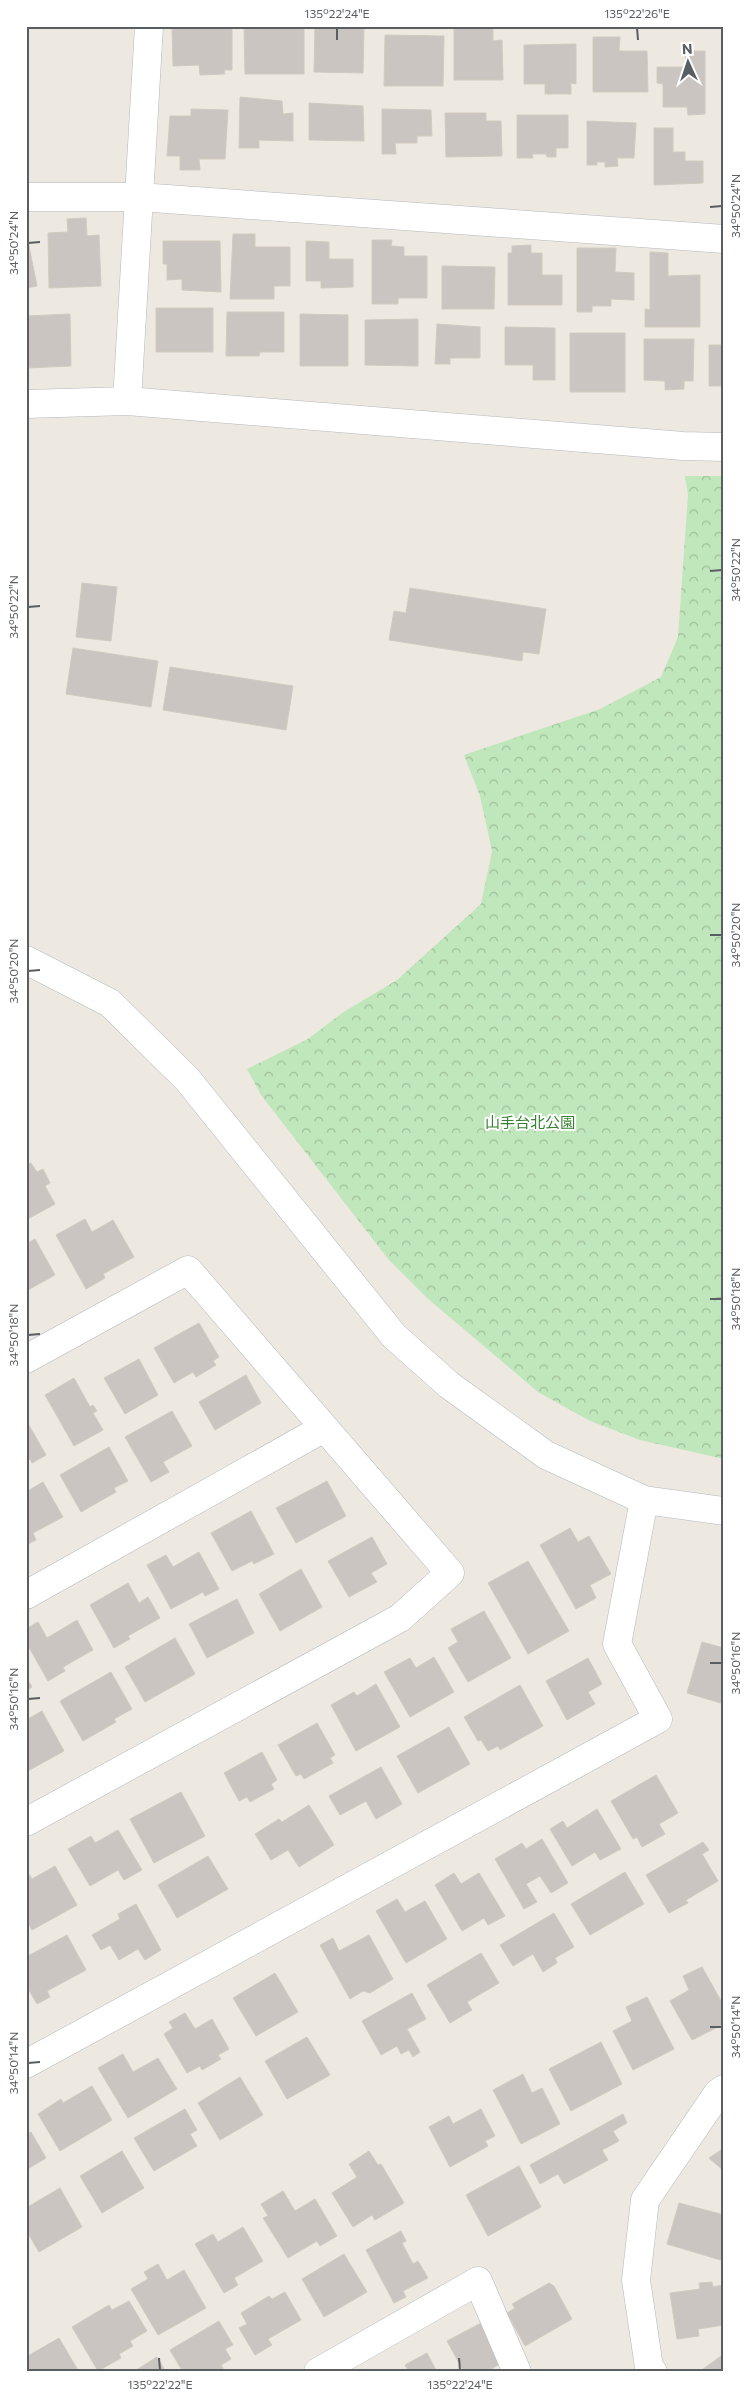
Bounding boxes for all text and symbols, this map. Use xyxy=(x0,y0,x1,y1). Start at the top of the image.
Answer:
text: 135°22'24"E xyxy=(304,6,370,20)
text: 135°22'26"E xyxy=(604,6,670,20)
north arrow xyxy=(662,38,712,88)
text: N xyxy=(682,40,693,57)
text: 34°50'24"N xyxy=(728,174,742,238)
text: 34°50'24"N xyxy=(6,211,20,275)
text: 34°50'22"N xyxy=(728,538,742,602)
text: 34°50'22"N xyxy=(6,575,20,639)
text: 34°50'20"N xyxy=(728,903,742,967)
text: 34°50'20"N xyxy=(6,939,20,1003)
park label: 山手台北公園 xyxy=(485,1113,575,1131)
text: 34°50'18"N xyxy=(728,1268,742,1330)
text: 34°50'18"N xyxy=(6,1304,20,1366)
text: 34°50'16"N xyxy=(728,1632,742,1694)
text: 34°50'16"N xyxy=(6,1668,20,1730)
text: 34°50'14"N xyxy=(728,1996,742,2058)
text: 34°50'14"N xyxy=(6,2032,20,2094)
text: 135°22'22"E xyxy=(127,2377,193,2391)
text: 135°22'24"E xyxy=(427,2377,493,2391)

